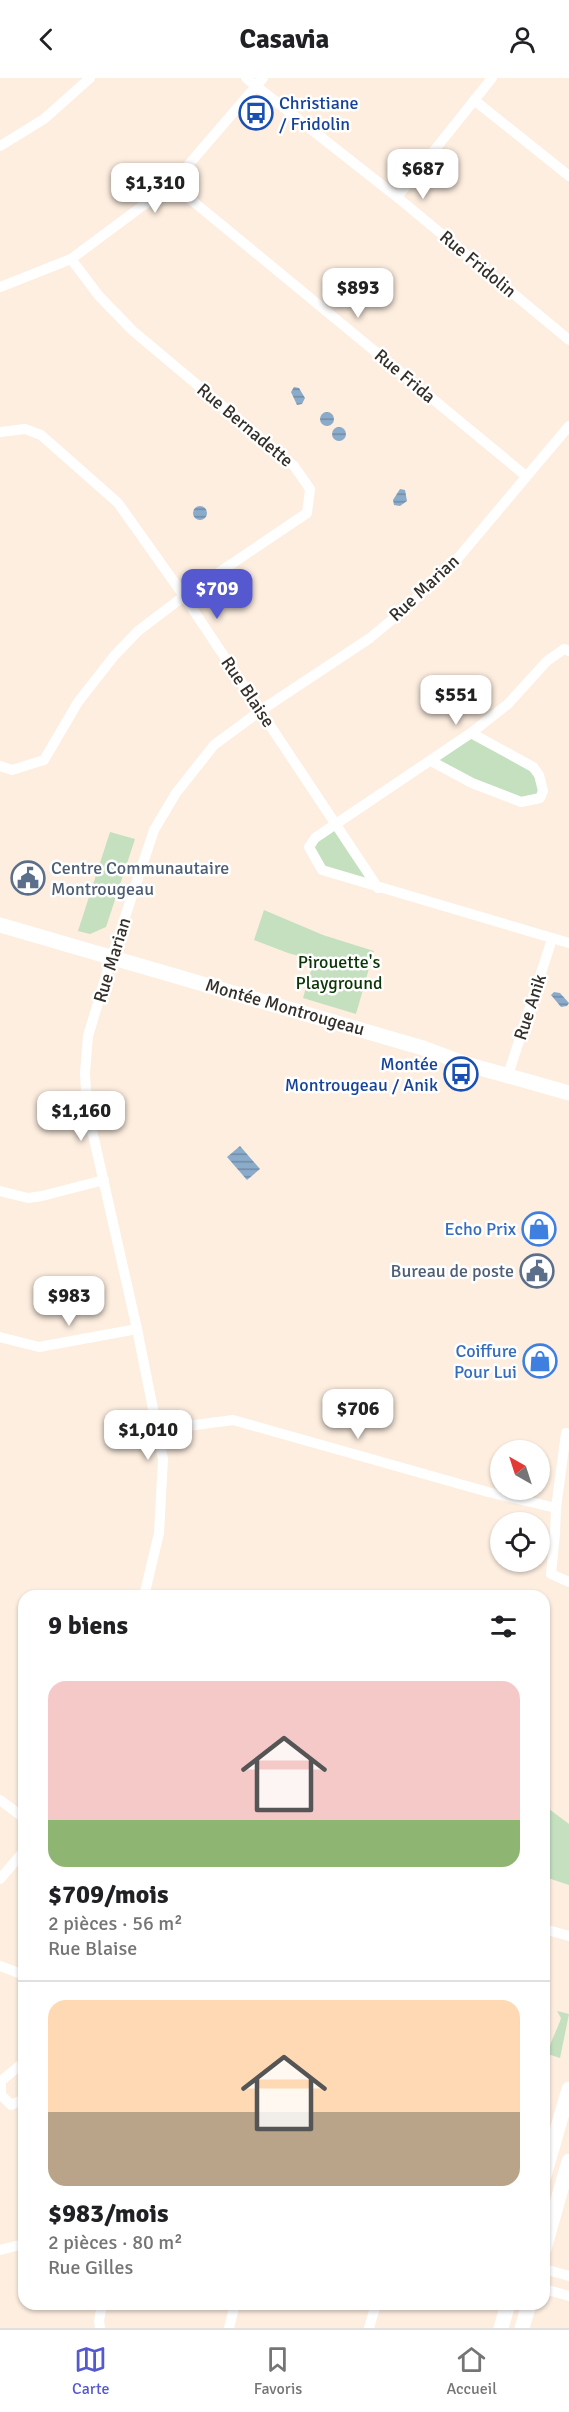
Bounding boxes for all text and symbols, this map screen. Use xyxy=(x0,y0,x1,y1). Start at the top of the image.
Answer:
icon: back xyxy=(30,23,63,56)
text: Casavia xyxy=(240,23,329,56)
icon: person xyxy=(506,23,539,56)
place label: Christiane / Fridolin xyxy=(279,92,359,135)
bus stop icon: Christiane / Fridolin xyxy=(238,95,274,131)
pin: $687 xyxy=(387,149,459,200)
text: $687 xyxy=(401,156,445,181)
pin: $1,310 xyxy=(106,163,204,214)
text: $1,310 xyxy=(125,170,185,195)
street label: Rue Fridolin xyxy=(435,226,521,302)
pin: $893 xyxy=(322,268,394,319)
text: $893 xyxy=(336,275,380,300)
street label: Rue Frida xyxy=(370,344,440,408)
street label: Rue Bernadette xyxy=(193,378,297,472)
street label: Rue Marian xyxy=(384,550,464,626)
pin: $709 xyxy=(181,569,253,620)
text: $709 xyxy=(195,576,239,601)
street label: Rue Blaise xyxy=(216,653,280,731)
pin: $551 xyxy=(420,675,492,726)
text: $551 xyxy=(434,682,478,707)
place label: Centre Communautaire Montrougeau xyxy=(51,857,229,900)
public building icon: Centre Communautaire Montrougeau xyxy=(10,860,46,896)
street label: Rue Marian xyxy=(89,915,135,1005)
park label: Pirouette's Playground xyxy=(295,951,383,994)
street label: Rue Anik xyxy=(509,971,551,1043)
street label: Montée Montrougeau xyxy=(203,974,367,1040)
place label: Montée Montrougeau / Anik xyxy=(285,1053,438,1096)
bus stop icon: Montée Montrougeau / Anik xyxy=(443,1056,479,1092)
pin: $1,160 xyxy=(32,1091,130,1142)
text: $1,160 xyxy=(51,1098,111,1123)
shop icon: Echo Prix xyxy=(521,1211,557,1247)
place label: Echo Prix xyxy=(444,1218,517,1240)
public building icon: Bureau de poste xyxy=(519,1253,555,1289)
place label: Bureau de poste xyxy=(391,1260,514,1282)
pin: $983 xyxy=(33,1276,105,1327)
text: $983 xyxy=(47,1283,91,1308)
place label: Coiffure Pour Lui xyxy=(454,1340,517,1383)
shop icon: Coiffure Pour Lui xyxy=(522,1343,558,1379)
pin: $706 xyxy=(322,1389,394,1440)
text: $706 xyxy=(336,1396,380,1421)
pin: $1,010 xyxy=(99,1410,197,1461)
text: $1,010 xyxy=(118,1417,178,1442)
north arrow xyxy=(490,1440,550,1500)
map controls xyxy=(490,1440,550,1572)
button: locate xyxy=(490,1512,550,1572)
text: 9 biens xyxy=(48,1610,128,1642)
icon: filters xyxy=(487,1610,520,1643)
icon: home xyxy=(230,1720,338,1828)
text: $709/mois xyxy=(48,1879,169,1911)
text: 2 pièces · 56 m² xyxy=(48,1911,183,1936)
text: Rue Blaise xyxy=(48,1936,137,1961)
icon: home xyxy=(230,2039,338,2147)
text: $983/mois xyxy=(48,2198,169,2230)
text: 2 pièces · 80 m² xyxy=(48,2230,183,2255)
text: Rue Gilles xyxy=(48,2255,133,2280)
tab: Carte xyxy=(72,2343,109,2399)
tab: Favoris xyxy=(254,2343,302,2399)
tab: Accueil xyxy=(446,2343,497,2399)

